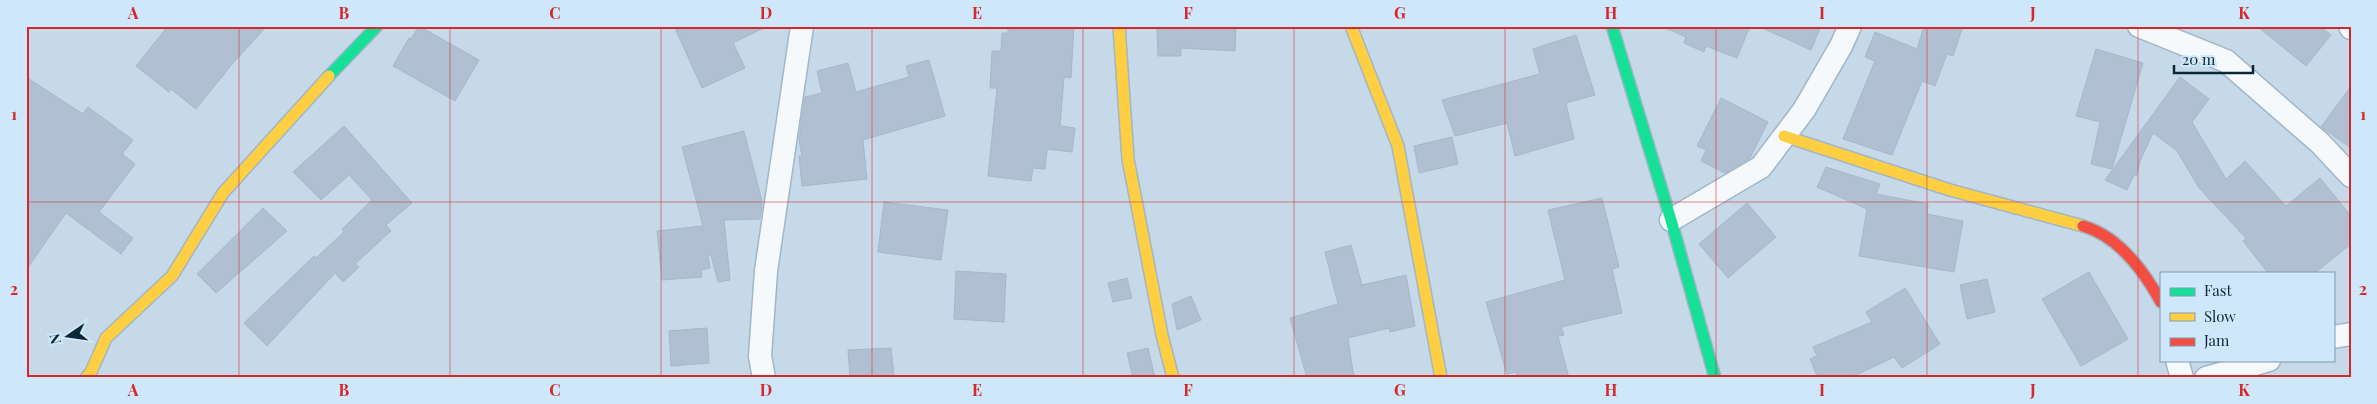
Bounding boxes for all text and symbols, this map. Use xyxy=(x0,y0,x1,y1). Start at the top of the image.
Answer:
text: A xyxy=(127,2,139,23)
text: B xyxy=(339,2,350,23)
text: C xyxy=(549,2,561,23)
text: D xyxy=(760,2,772,23)
text: E xyxy=(972,2,982,23)
text: F xyxy=(1183,2,1193,23)
text: G xyxy=(1394,2,1406,23)
text: H xyxy=(1605,2,1618,23)
text: I xyxy=(1819,2,1825,23)
text: J xyxy=(2029,2,2036,23)
text: K xyxy=(2238,2,2250,23)
scale bar xyxy=(2174,42,2253,74)
text: 20 m xyxy=(2182,49,2216,69)
text: 1 xyxy=(11,103,17,124)
text: 1 xyxy=(2360,103,2366,124)
legend xyxy=(2160,272,2334,362)
text: 2 xyxy=(10,278,18,299)
text: 2 xyxy=(2359,278,2367,299)
text: Fast xyxy=(2204,280,2233,300)
text: Slow xyxy=(2204,306,2236,326)
north arrow xyxy=(42,312,92,362)
text: Jam xyxy=(2203,330,2230,350)
text: N xyxy=(44,332,65,346)
text: A xyxy=(127,379,139,400)
text: B xyxy=(339,379,350,400)
text: C xyxy=(549,379,561,400)
text: D xyxy=(760,379,772,400)
text: E xyxy=(972,379,982,400)
text: F xyxy=(1183,379,1193,400)
text: G xyxy=(1394,379,1406,400)
text: H xyxy=(1605,379,1618,400)
text: I xyxy=(1819,379,1825,400)
text: J xyxy=(2029,379,2036,400)
text: K xyxy=(2238,379,2250,400)

